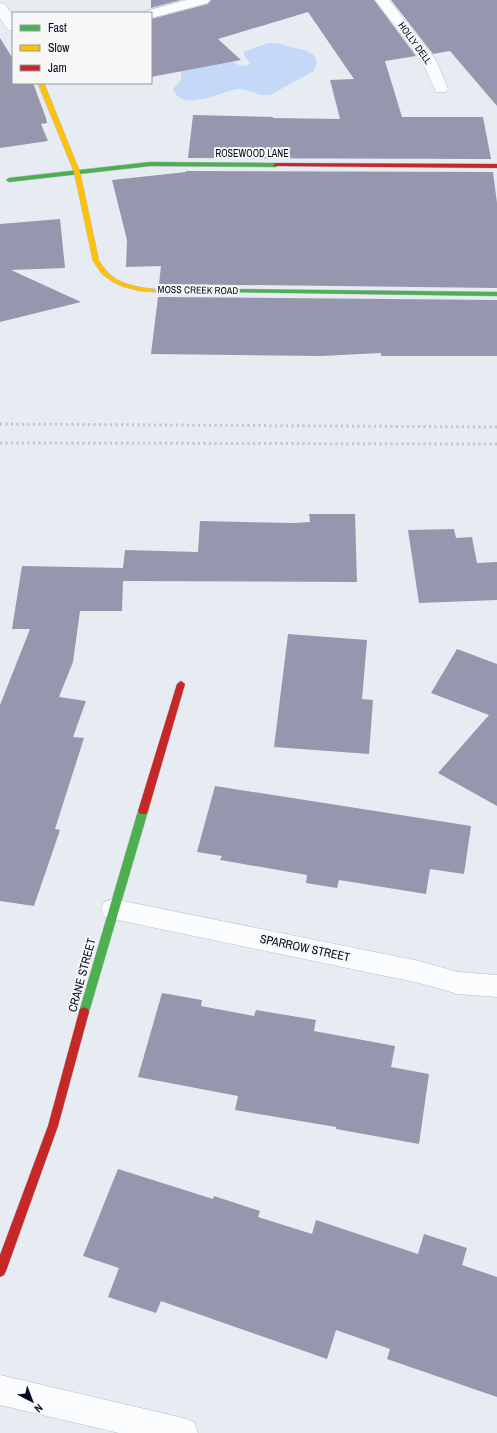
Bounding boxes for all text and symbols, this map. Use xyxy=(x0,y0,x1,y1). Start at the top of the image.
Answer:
legend xyxy=(12,12,152,84)
street label: HOLLY DELL xyxy=(395,19,435,67)
text: Fast xyxy=(48,20,67,36)
text: Slow xyxy=(48,40,70,56)
text: Jam xyxy=(48,60,67,76)
street label: ROSEWOOD LANE xyxy=(215,147,289,160)
street label: MOSS CREEK ROAD xyxy=(158,283,239,297)
street label: SPARROW STREET xyxy=(258,931,352,965)
street label: CRANE STREET xyxy=(64,936,100,1014)
north arrow xyxy=(12,1381,52,1421)
text: N xyxy=(32,1401,46,1416)

